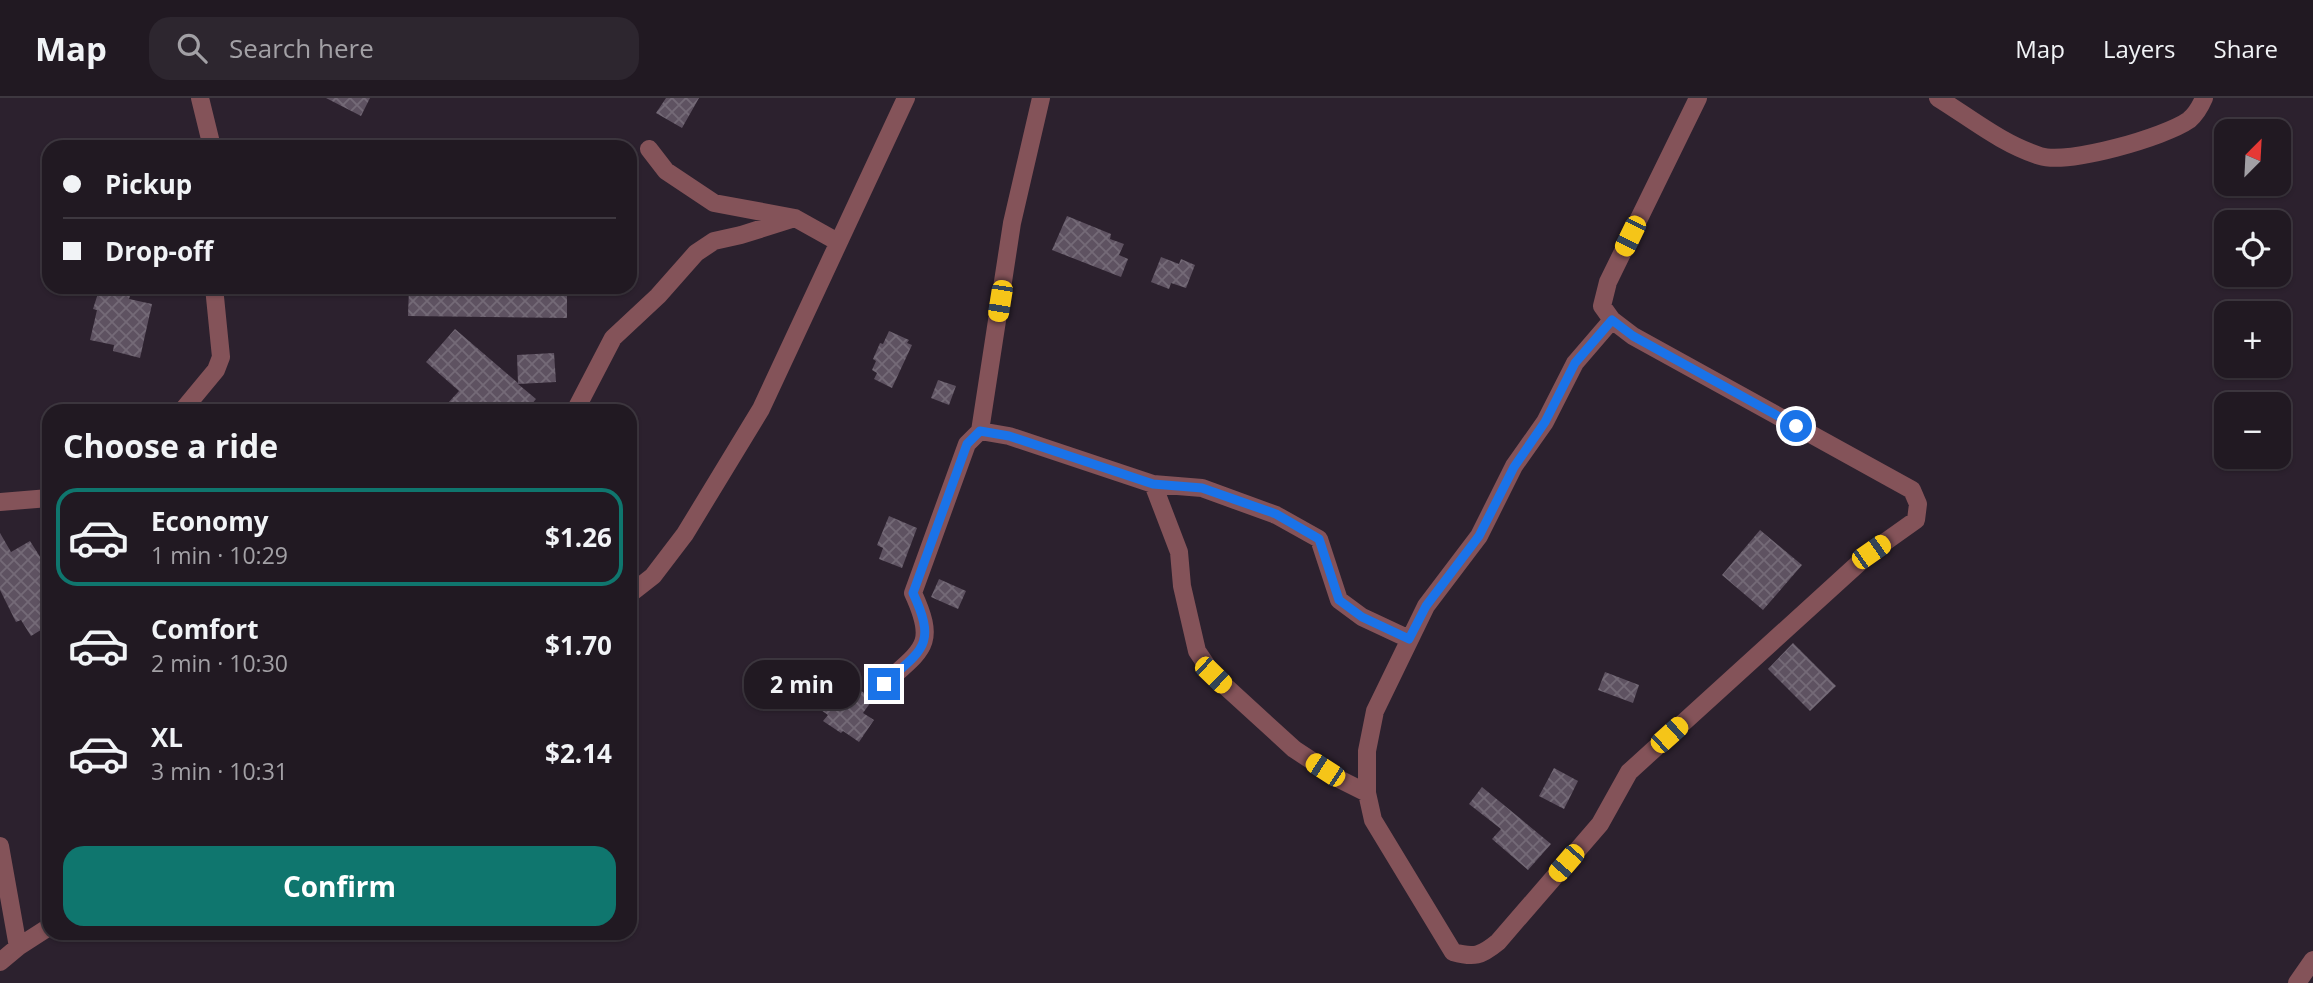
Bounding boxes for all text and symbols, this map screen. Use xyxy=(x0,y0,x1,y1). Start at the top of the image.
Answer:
search box xyxy=(149,17,639,80)
text: Map xyxy=(35,26,107,71)
icon: search xyxy=(173,29,211,67)
text: Search here xyxy=(229,30,374,66)
text: Map xyxy=(2015,32,2065,65)
text: Layers xyxy=(2103,32,2176,65)
text: Share xyxy=(2214,32,2278,65)
north arrow xyxy=(2214,119,2291,196)
map controls xyxy=(2214,119,2291,469)
text: Pickup xyxy=(105,166,192,202)
button: locate xyxy=(2214,210,2291,287)
car xyxy=(1612,213,1649,259)
text: Drop-off xyxy=(105,233,213,269)
car xyxy=(987,279,1014,323)
button: + xyxy=(2214,301,2291,378)
button: − xyxy=(2214,392,2291,469)
route start xyxy=(1780,410,1812,442)
text: Choose a ride xyxy=(63,424,278,467)
text: Economy xyxy=(151,503,269,539)
icon: car xyxy=(67,506,130,569)
text: $1.26 xyxy=(545,519,612,555)
car xyxy=(1848,531,1895,573)
text: 1 min · 10:29 xyxy=(151,539,288,571)
text: Comfort xyxy=(151,611,258,647)
icon: car xyxy=(67,614,130,677)
text: $1.70 xyxy=(545,627,612,663)
text: 2 min · 10:30 xyxy=(151,647,288,679)
car xyxy=(1191,653,1236,697)
callout: 2 min xyxy=(744,660,860,708)
text: 2 min xyxy=(770,668,834,700)
route end xyxy=(868,668,900,700)
car xyxy=(1647,713,1692,757)
text: XL xyxy=(151,719,183,755)
icon: car xyxy=(67,722,130,785)
text: $2.14 xyxy=(545,735,612,771)
car xyxy=(1302,750,1349,790)
text: 3 min · 10:31 xyxy=(151,755,288,787)
car xyxy=(1545,840,1588,886)
button: Confirm xyxy=(63,846,616,926)

